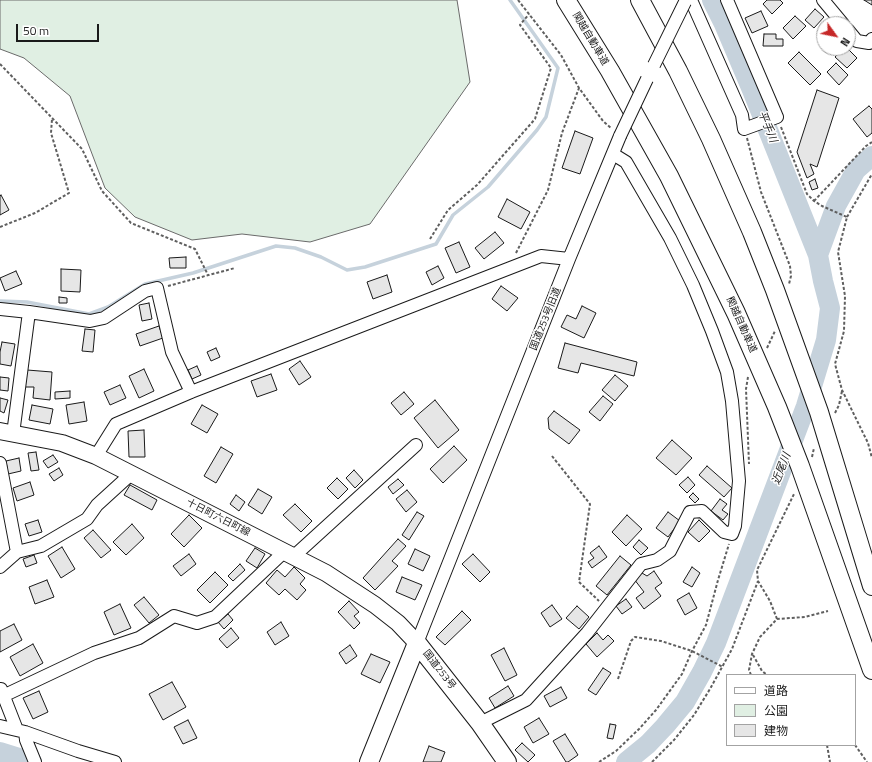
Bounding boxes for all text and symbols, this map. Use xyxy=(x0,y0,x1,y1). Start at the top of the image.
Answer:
street label: 関越自動車道 xyxy=(569,10,611,68)
scale bar xyxy=(18,16,101,42)
north arrow xyxy=(816,16,856,56)
text: 50 m xyxy=(23,21,49,40)
text: N xyxy=(836,34,854,50)
water label: 平手川 xyxy=(755,109,779,145)
street label: 国道253号旧道 xyxy=(528,286,564,352)
street label: 関越自動車道 xyxy=(723,295,759,355)
water label: 近尾川 xyxy=(770,451,794,487)
street label: 十日町六日町線 xyxy=(184,497,252,539)
street label: 国道253号 xyxy=(420,648,458,692)
legend xyxy=(726,674,856,746)
text: 道路 xyxy=(764,681,788,700)
text: 公園 xyxy=(764,701,788,720)
text: 建物 xyxy=(764,721,788,740)

